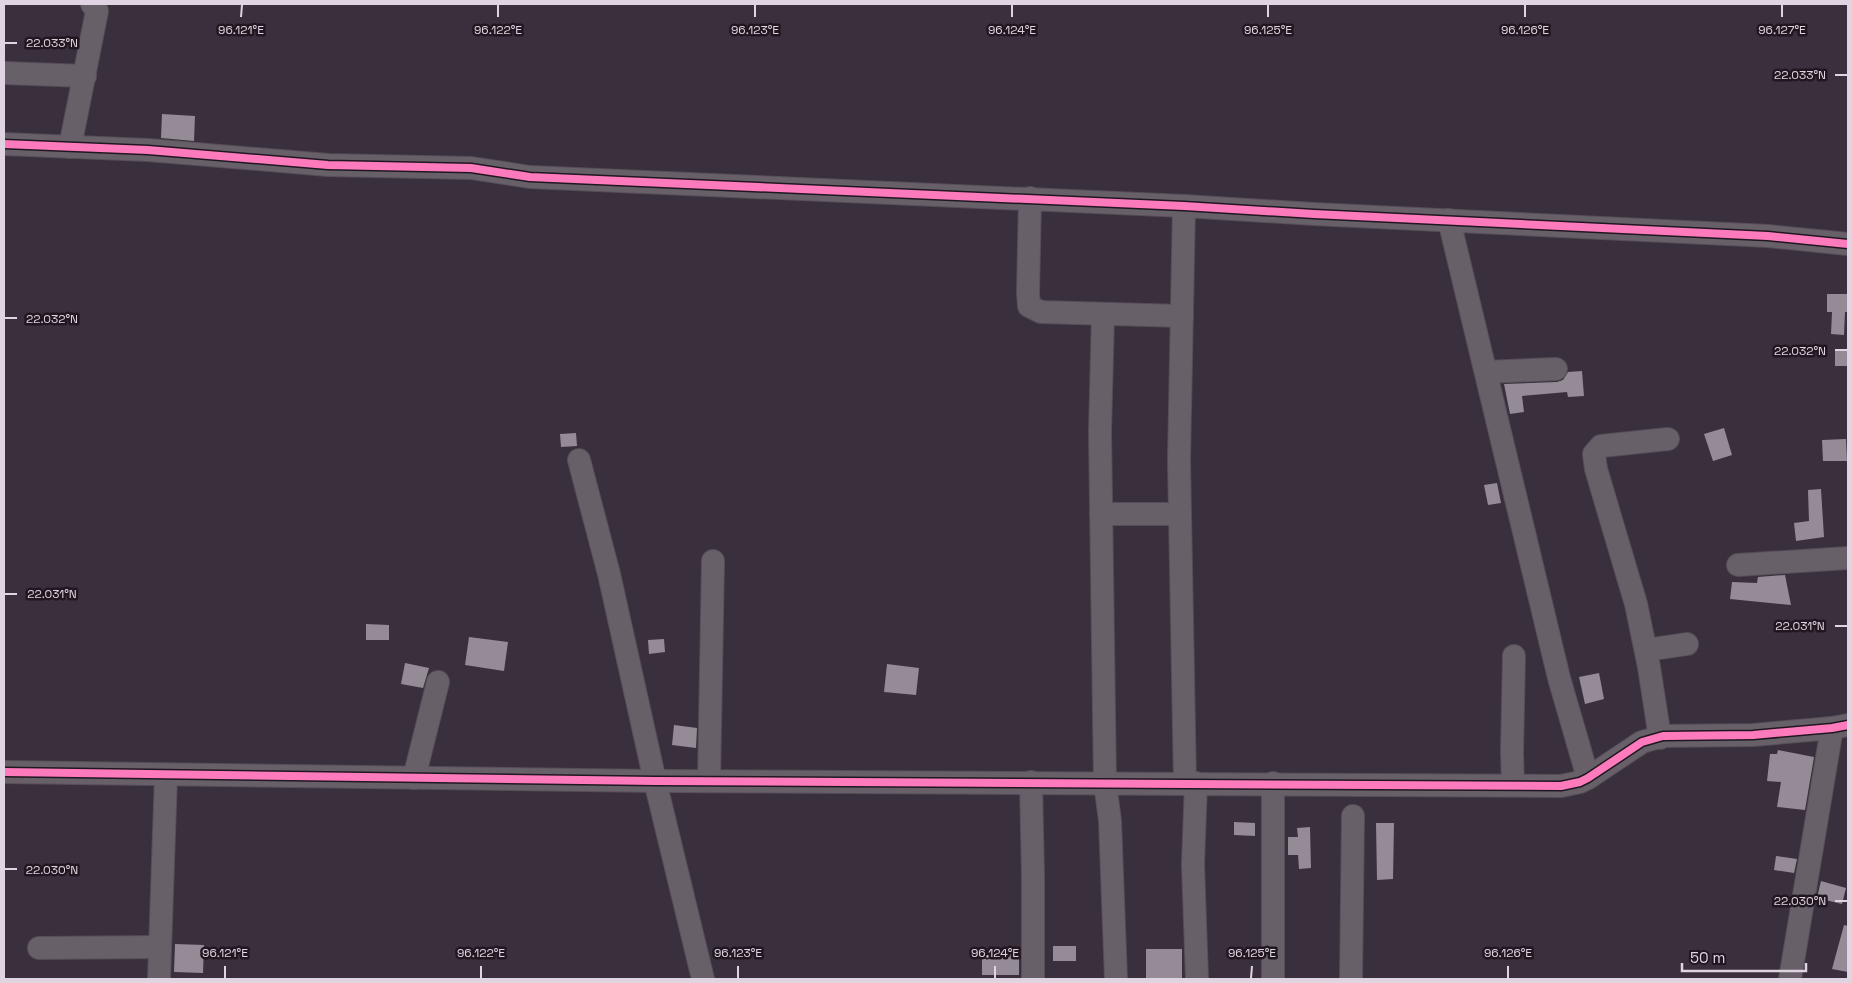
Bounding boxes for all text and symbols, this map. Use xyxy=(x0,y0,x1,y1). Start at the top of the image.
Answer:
text: 96.121°E xyxy=(218,22,264,38)
text: 96.122°E xyxy=(474,22,522,38)
text: 96.123°E xyxy=(731,22,779,38)
text: 96.124°E xyxy=(988,22,1036,38)
text: 96.125°E xyxy=(1244,22,1292,38)
text: 96.126°E xyxy=(1501,22,1549,38)
text: 96.127°E xyxy=(1758,22,1806,38)
text: 22.033°N xyxy=(26,35,78,51)
text: 22.033°N xyxy=(1774,67,1826,83)
text: 22.032°N xyxy=(26,311,78,327)
text: 22.032°N xyxy=(1774,343,1826,359)
text: 22.031°N xyxy=(27,586,77,602)
text: 22.031°N xyxy=(1775,618,1825,634)
text: 22.030°N xyxy=(26,862,78,878)
text: 22.030°N xyxy=(1774,893,1826,909)
scale bar xyxy=(1682,940,1806,972)
text: 96.121°E xyxy=(202,945,248,961)
text: 96.122°E xyxy=(457,945,505,961)
text: 96.123°E xyxy=(714,945,762,961)
text: 96.124°E xyxy=(971,945,1019,961)
text: 96.125°E xyxy=(1228,945,1276,961)
text: 96.126°E xyxy=(1484,945,1532,961)
text: 50 m xyxy=(1690,948,1725,967)

